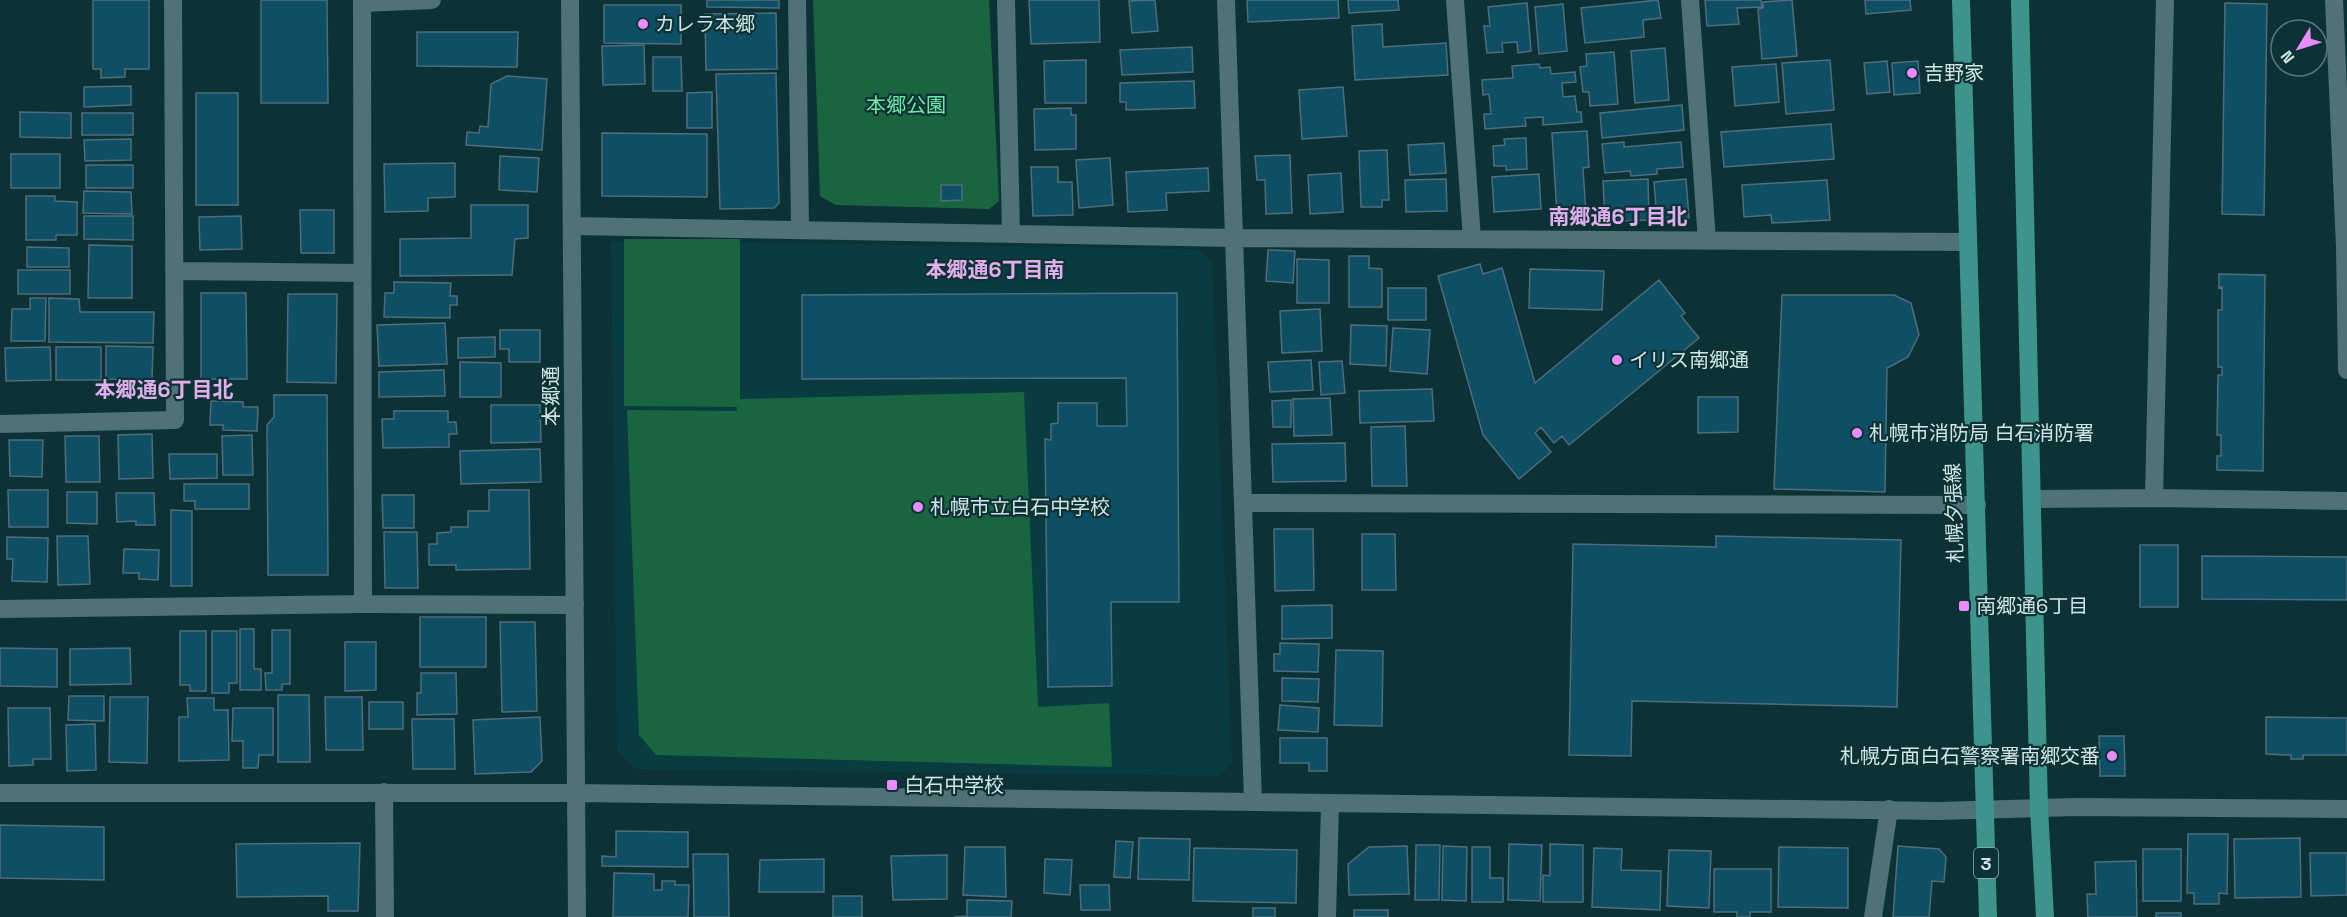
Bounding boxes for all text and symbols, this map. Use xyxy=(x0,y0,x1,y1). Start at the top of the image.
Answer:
place label: カレラ本郷 xyxy=(655,11,755,37)
marker: カレラ本郷 xyxy=(636,17,650,31)
north arrow xyxy=(2269,18,2329,78)
text: N xyxy=(2276,46,2299,68)
place label: 吉野家 xyxy=(1924,60,1984,86)
marker: 吉野家 xyxy=(1905,66,1919,80)
park label: 本郷公園 xyxy=(866,92,946,118)
district label: 南郷通6丁目北 xyxy=(1549,203,1687,230)
district label: 本郷通6丁目南 xyxy=(926,256,1064,283)
place label: イリス南郷通 xyxy=(1629,347,1749,373)
marker: イリス南郷通 xyxy=(1610,353,1624,367)
street label: 本郷通 xyxy=(538,366,564,426)
district label: 本郷通6丁目北 xyxy=(95,376,233,403)
place label: 札幌市消防局 白石消防署 xyxy=(1869,420,2094,446)
marker: 札幌市消防局 白石消防署 xyxy=(1850,426,1864,440)
street label: 札幌夕張線 xyxy=(1939,463,1969,563)
place label: 札幌市立白石中学校 xyxy=(930,494,1110,520)
marker: 札幌市立白石中学校 xyxy=(911,500,925,514)
place label: 南郷通6丁目 xyxy=(1976,593,2088,619)
marker: 南郷通6丁目 xyxy=(1957,599,1971,613)
place label: 札幌方面白石警察署南郷交番 xyxy=(1840,743,2100,769)
marker: 札幌方面白石警察署南郷交番 xyxy=(2105,749,2119,763)
place label: 白石中学校 xyxy=(904,772,1004,798)
marker: 白石中学校 xyxy=(885,778,899,792)
road number: 3 xyxy=(1974,848,1998,878)

